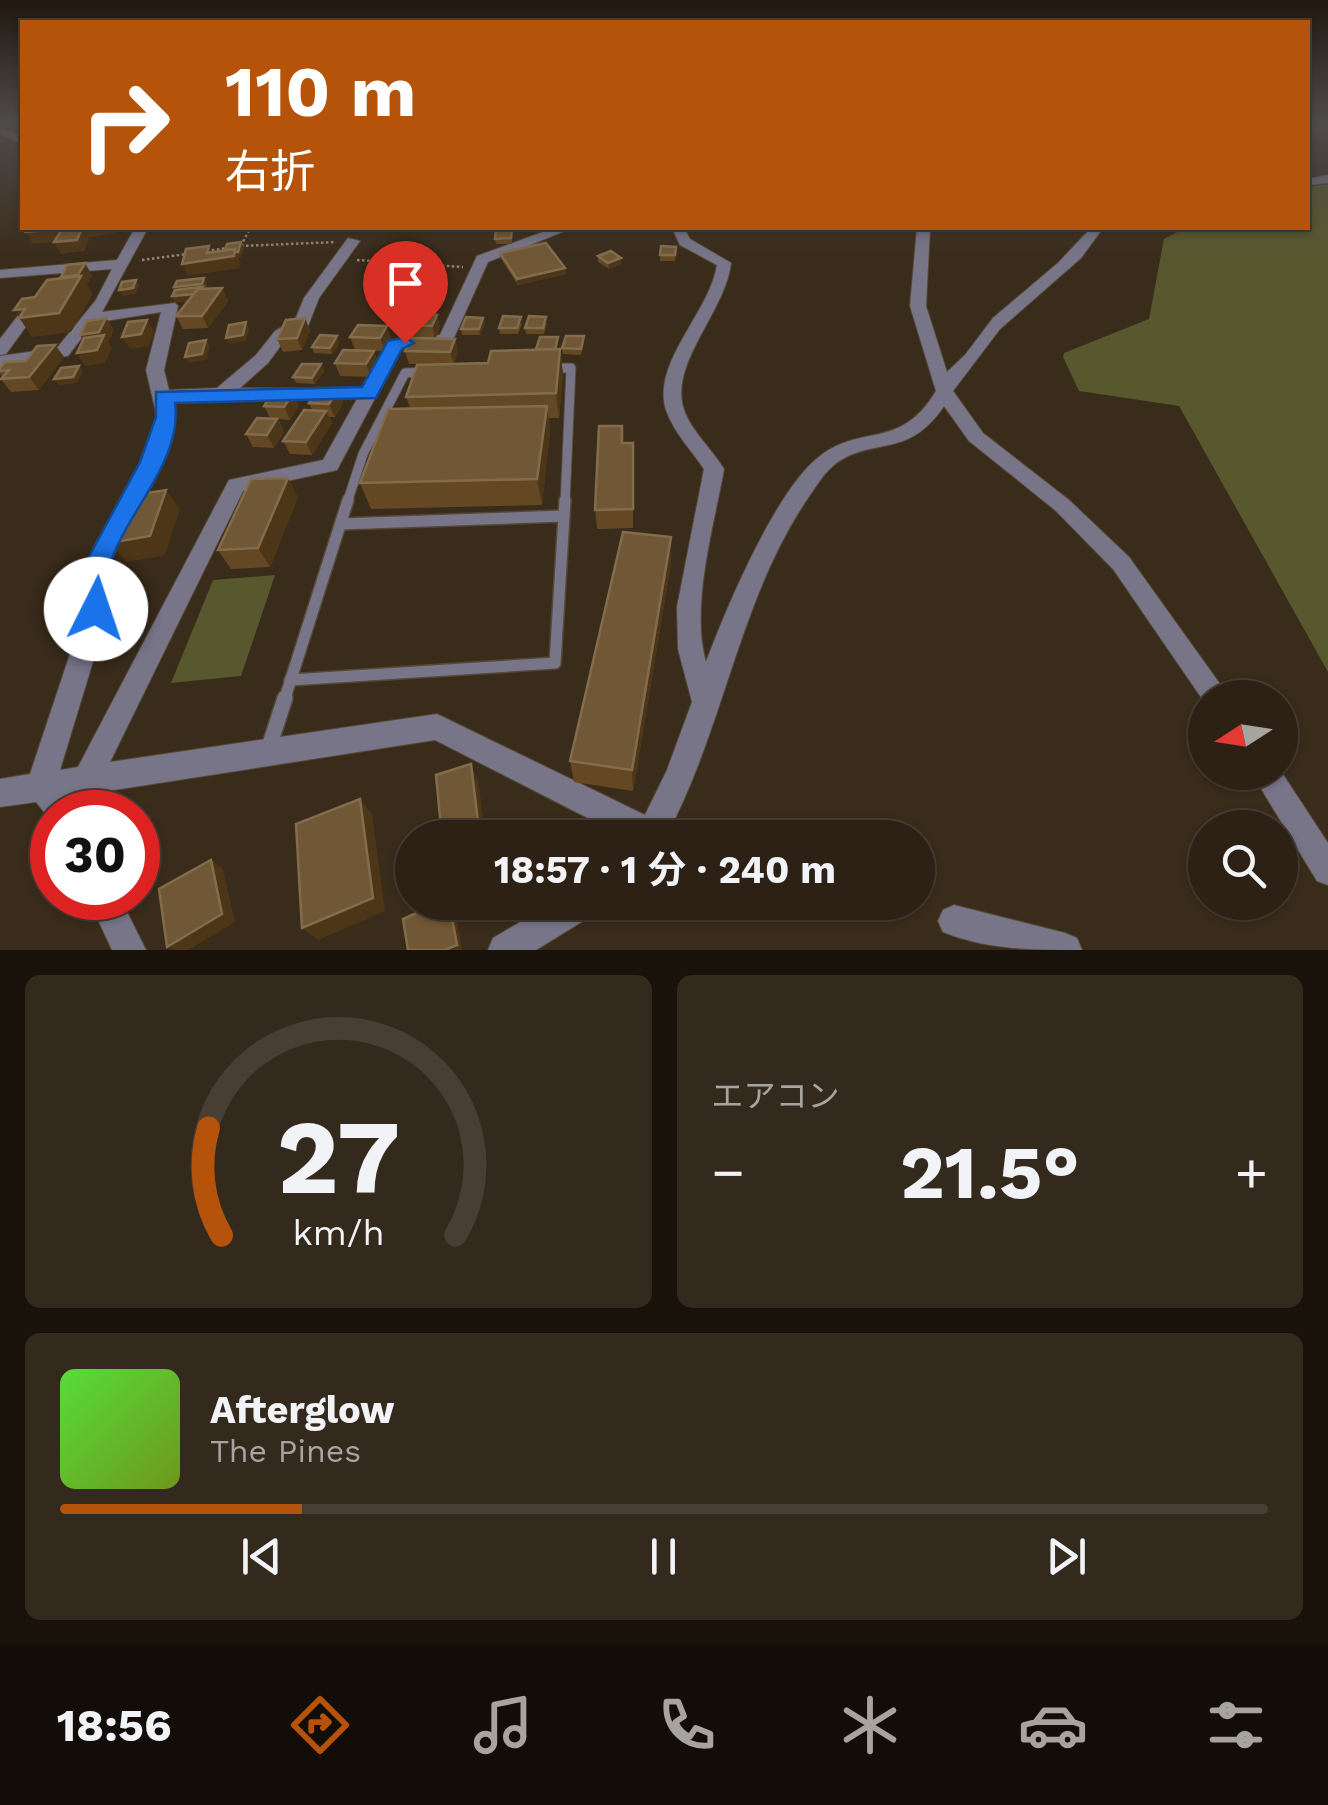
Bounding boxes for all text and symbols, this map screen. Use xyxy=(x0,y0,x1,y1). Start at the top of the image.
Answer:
text: 110 m xyxy=(225,51,416,133)
icon: right xyxy=(60,60,190,190)
text: 右折 xyxy=(225,145,315,198)
pin xyxy=(363,241,448,344)
icon: arrive xyxy=(378,256,433,311)
position arrow xyxy=(44,557,148,661)
north arrow xyxy=(1188,680,1298,790)
map controls xyxy=(1188,680,1298,920)
speed limit sign: 30 xyxy=(30,790,160,920)
button: search xyxy=(1188,810,1298,920)
text: 18:57 · 1 分 · 240 m xyxy=(494,848,836,892)
text: エアコン xyxy=(712,1077,840,1115)
text: 27 xyxy=(277,1096,400,1218)
text: 21.5° xyxy=(900,1128,1080,1216)
text: − xyxy=(712,1140,745,1204)
text: + xyxy=(1235,1140,1268,1204)
text: km/h xyxy=(292,1212,384,1254)
text: Afterglow xyxy=(210,1388,395,1432)
text: The Pines xyxy=(210,1432,361,1470)
icon: previous xyxy=(234,1529,289,1584)
icon: pause xyxy=(636,1529,691,1584)
icon: next xyxy=(1039,1529,1094,1584)
icon: directions xyxy=(285,1690,355,1760)
icon: music xyxy=(468,1690,538,1760)
icon: phone xyxy=(652,1690,722,1760)
icon: climate xyxy=(835,1690,905,1760)
icon: car xyxy=(1018,1690,1088,1760)
icon: filters xyxy=(1201,1690,1271,1760)
text: 18:56 xyxy=(57,1699,172,1752)

